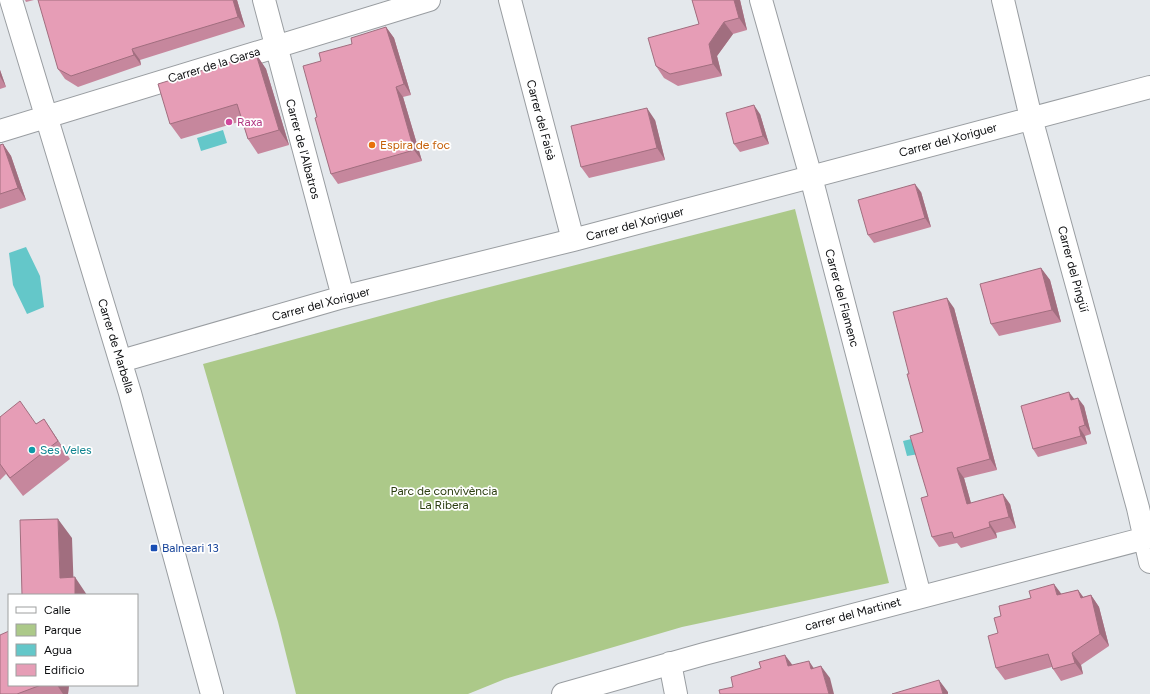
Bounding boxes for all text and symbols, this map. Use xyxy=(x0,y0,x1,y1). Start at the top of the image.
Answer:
street label: Carrer de la Garsa xyxy=(166,44,262,86)
street label: Carrer del Faisà xyxy=(524,78,558,162)
street label: Carrer de l'Albatros xyxy=(283,97,323,201)
place label: Raxa xyxy=(237,115,262,129)
marker: Raxa xyxy=(224,117,234,127)
street label: Carrer del Xoriguer xyxy=(897,120,999,160)
place label: Espira de foc xyxy=(380,138,451,152)
marker: Espira de foc xyxy=(367,140,377,150)
street label: Carrer del Xoriguer xyxy=(584,204,686,244)
street label: Carrer del Pingüí xyxy=(1055,224,1092,315)
street label: Carrer del Flamenc xyxy=(822,247,862,349)
street label: Carrer del Xoriguer xyxy=(270,284,372,324)
street label: Carrer de Marbella xyxy=(95,297,137,395)
place label: Ses Veles xyxy=(40,443,92,457)
marker: Ses Veles xyxy=(27,445,37,455)
park label: Parc de convivència La Ribera xyxy=(391,484,497,512)
place label: Balneari 13 xyxy=(162,541,219,555)
marker: Balneari 13 xyxy=(149,543,159,553)
legend xyxy=(8,594,138,686)
street label: carrer del Martinet xyxy=(803,594,903,634)
text: Calle xyxy=(44,603,71,617)
text: Parque xyxy=(44,623,82,637)
text: Agua xyxy=(44,643,72,657)
text: Edificio xyxy=(44,663,84,677)

